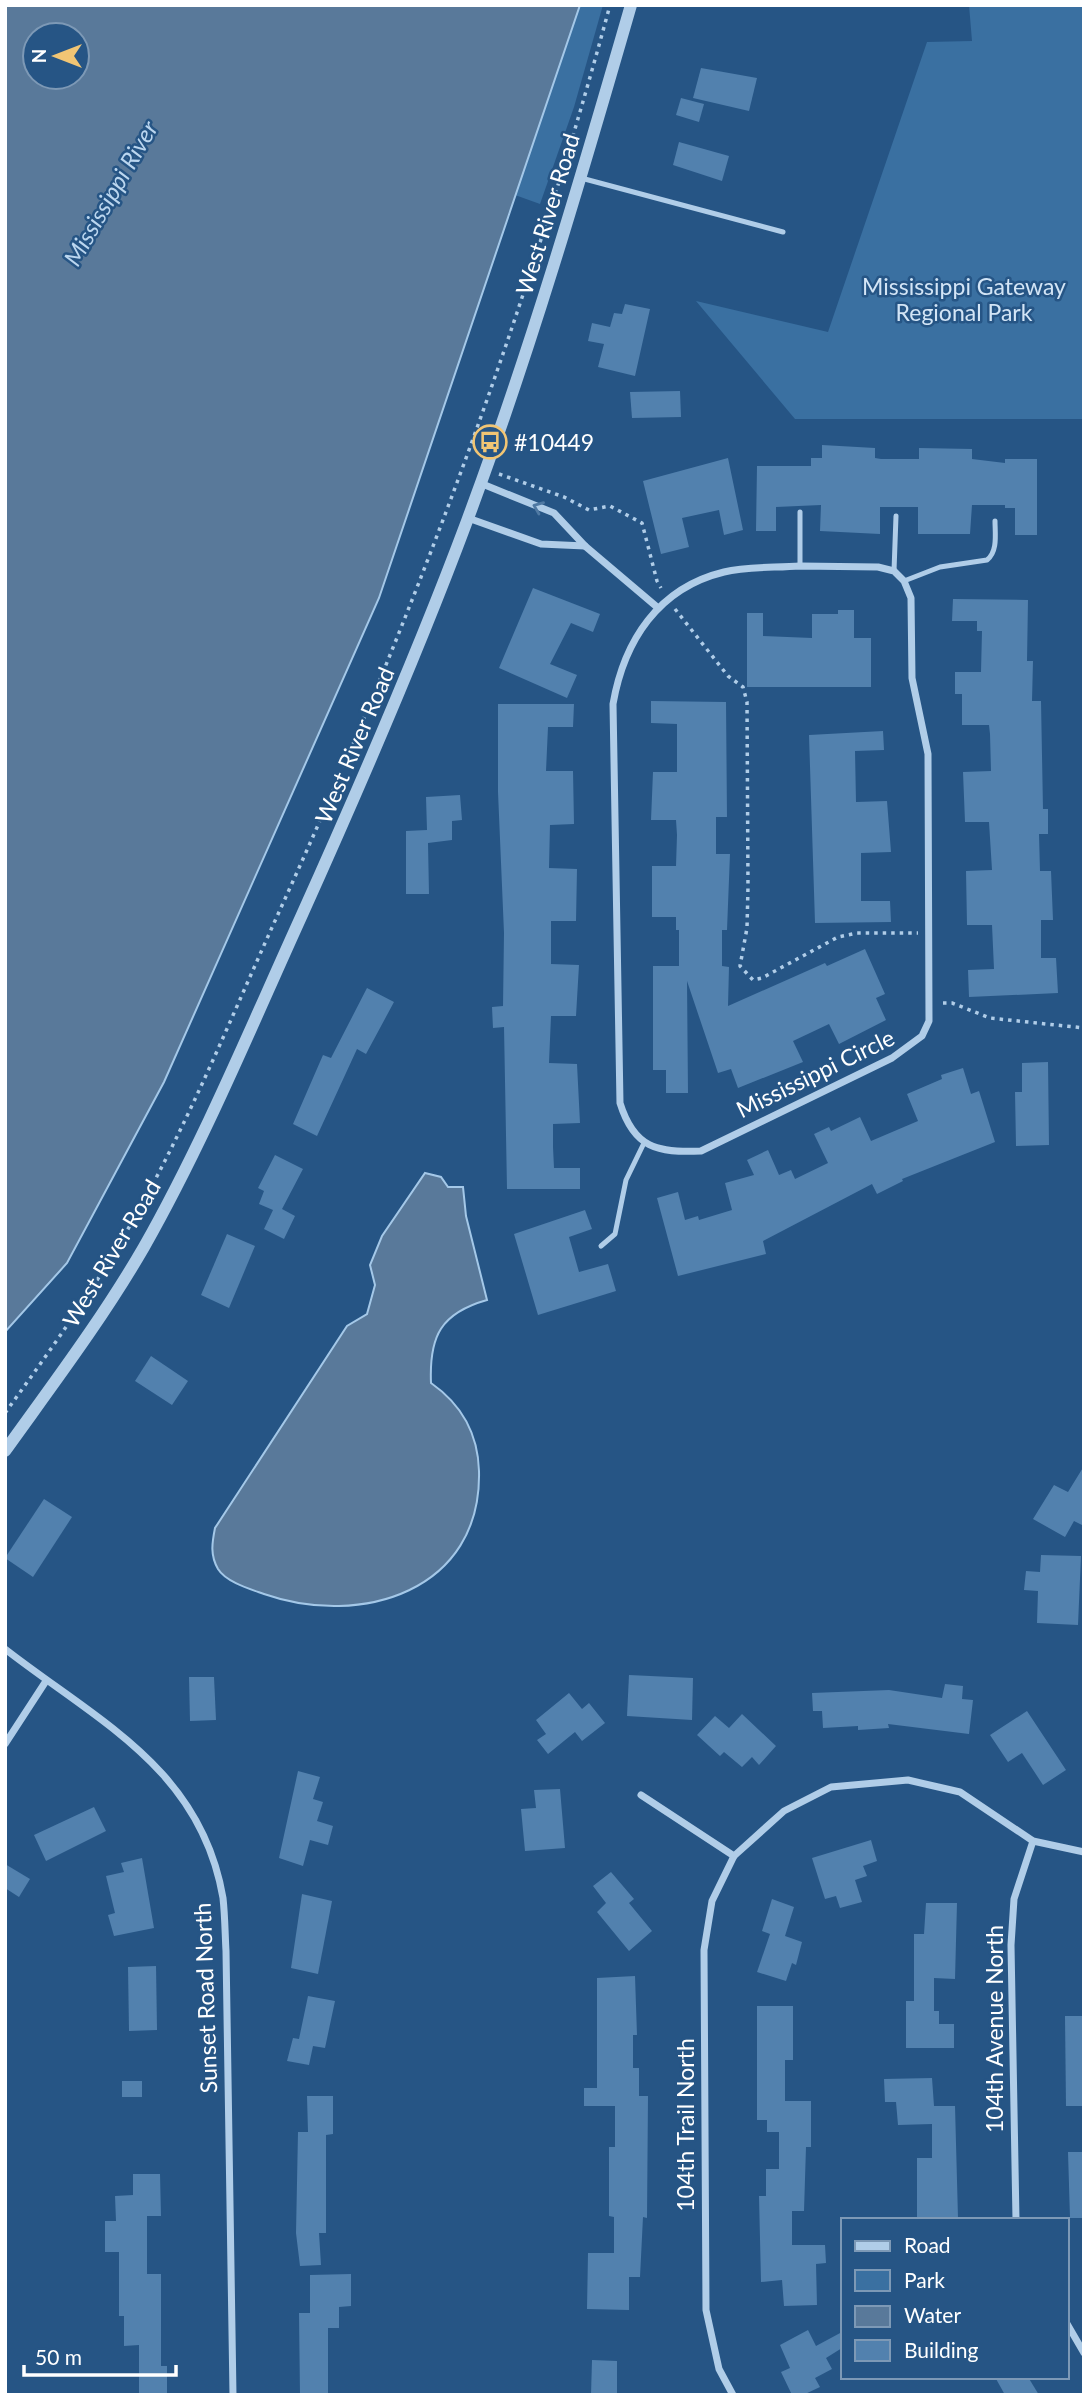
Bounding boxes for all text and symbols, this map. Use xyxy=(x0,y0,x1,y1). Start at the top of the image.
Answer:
north arrow xyxy=(21,21,91,91)
text: N xyxy=(27,49,50,63)
water label: Mississippi River xyxy=(57,115,164,271)
street label: West River Road xyxy=(509,130,585,298)
park label: Mississippi Gateway Regional Park xyxy=(862,272,1066,326)
bus stop icon: #10449 xyxy=(471,423,509,461)
place label: #10449 xyxy=(514,428,594,456)
one-way arrow xyxy=(533,501,545,515)
street label: West River Road xyxy=(308,663,400,827)
street label: Mississippi Circle xyxy=(732,1023,898,1123)
street label: West River Road xyxy=(56,1174,166,1332)
street label: Sunset Road North xyxy=(188,1902,222,2094)
street label: 104th Avenue North xyxy=(980,1925,1008,2133)
street label: 104th Trail North xyxy=(671,2038,699,2212)
legend xyxy=(841,2218,1068,2379)
text: Road xyxy=(904,2232,951,2257)
text: Park xyxy=(904,2267,945,2292)
text: Water xyxy=(904,2302,961,2327)
scale bar xyxy=(24,2334,177,2378)
text: Building xyxy=(904,2337,979,2362)
text: 50 m xyxy=(35,2344,82,2369)

